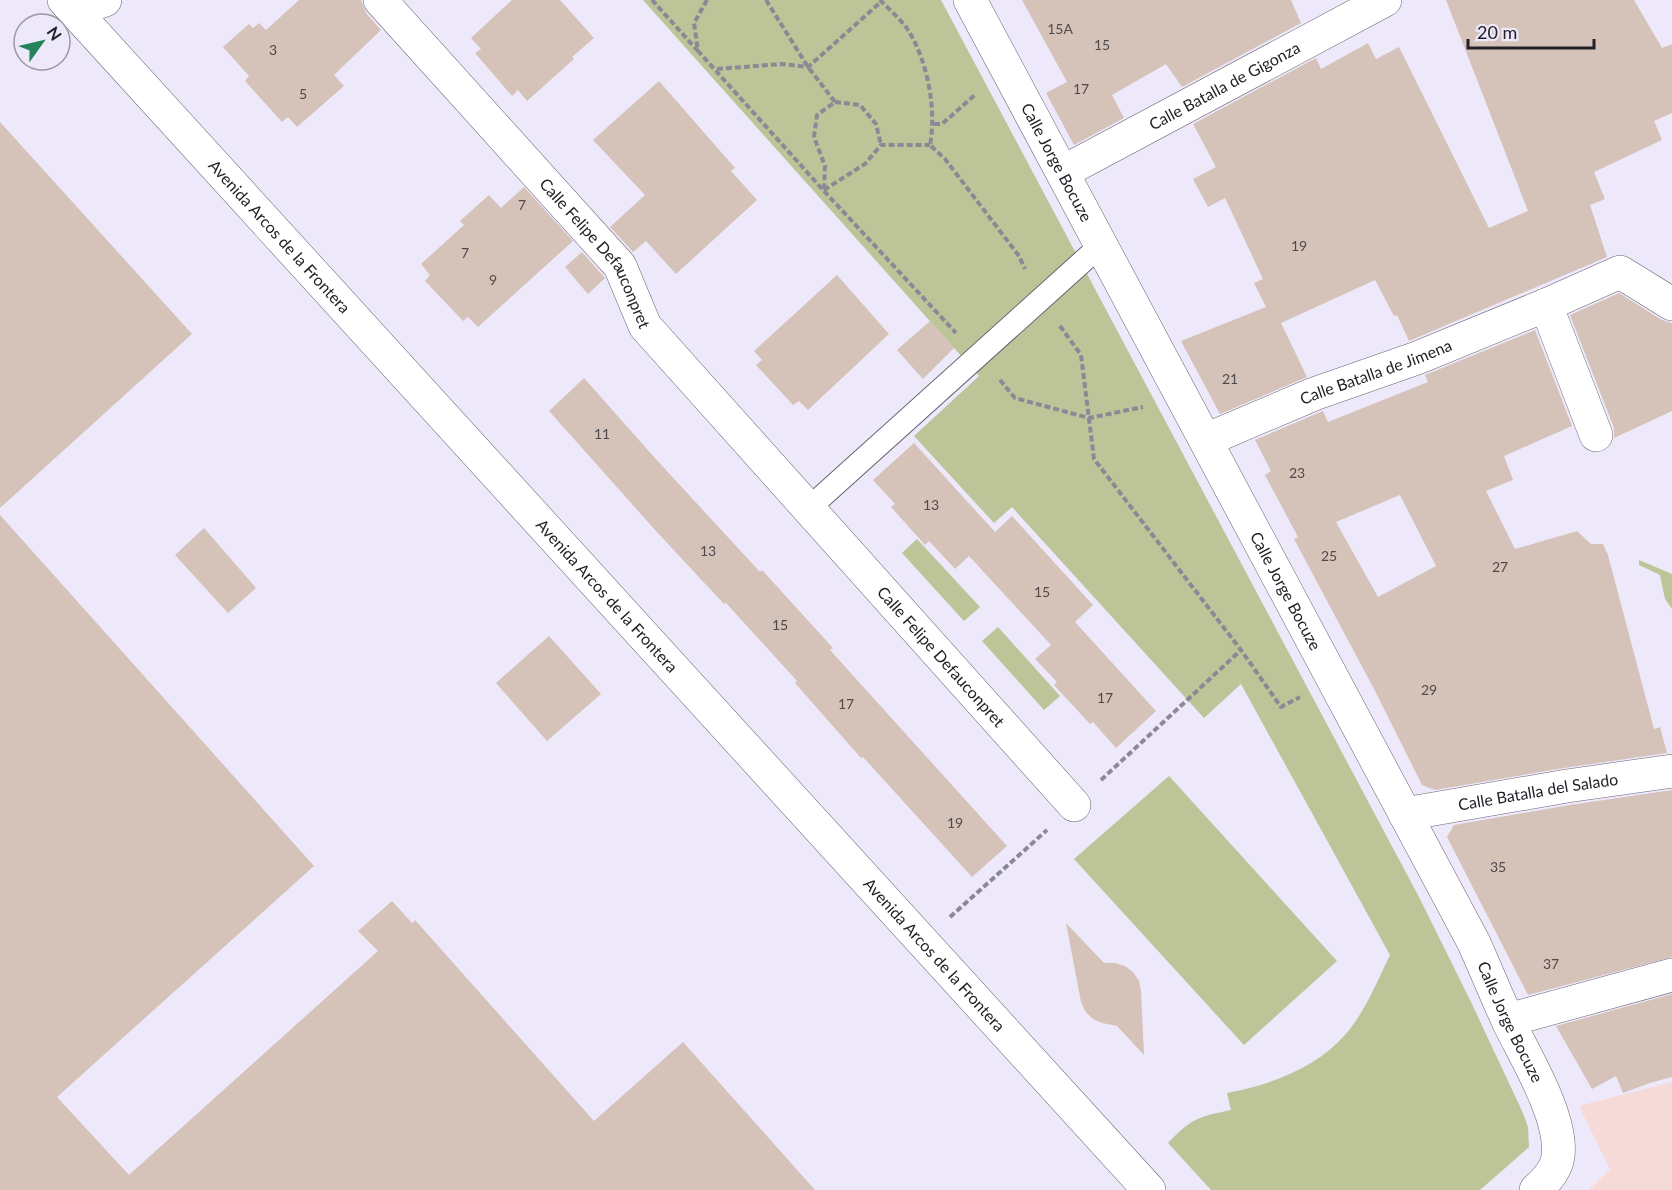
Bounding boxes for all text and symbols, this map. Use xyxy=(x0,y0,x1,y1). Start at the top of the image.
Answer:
north arrow xyxy=(12,12,72,72)
scale bar xyxy=(1468,12,1594,50)
house number: 15A xyxy=(1047,20,1073,37)
text: 20 m xyxy=(1477,21,1517,43)
text: N xyxy=(44,23,66,44)
house number: 15 xyxy=(1094,36,1110,53)
street label: Calle Batalla de Gigonza xyxy=(1145,37,1303,133)
house number: 3 xyxy=(269,41,277,58)
house number: 17 xyxy=(1073,80,1089,97)
house number: 5 xyxy=(299,85,307,102)
street label: Calle Jorge Bocuze xyxy=(1018,99,1097,225)
street label: Avenida Arcos de la Frontera xyxy=(205,156,355,317)
street label: Calle Felipe Defauconpret xyxy=(536,174,655,331)
house number: 7 xyxy=(518,196,526,213)
house number: 19 xyxy=(1291,237,1307,254)
house number: 7 xyxy=(461,244,469,261)
house number: 9 xyxy=(489,271,497,288)
street label: Calle Batalla de Jimena xyxy=(1297,335,1454,408)
house number: 21 xyxy=(1222,370,1238,387)
house number: 11 xyxy=(594,425,610,442)
house number: 23 xyxy=(1289,464,1305,481)
house number: 13 xyxy=(923,496,939,513)
street label: Avenida Arcos de la Frontera xyxy=(533,515,682,676)
street label: Calle Jorge Bocuze xyxy=(1247,528,1326,653)
house number: 13 xyxy=(700,542,716,559)
house number: 25 xyxy=(1321,547,1337,564)
house number: 27 xyxy=(1492,558,1508,575)
street label: Calle Felipe Defauconpret xyxy=(874,582,1009,730)
house number: 15 xyxy=(1034,583,1050,600)
house number: 15 xyxy=(772,616,788,633)
house number: 29 xyxy=(1421,681,1437,698)
house number: 17 xyxy=(1097,689,1113,706)
house number: 17 xyxy=(838,695,854,712)
street label: Calle Batalla del Salado xyxy=(1457,769,1619,814)
house number: 19 xyxy=(947,814,963,831)
house number: 35 xyxy=(1490,858,1506,875)
street label: Avenida Arcos de la Frontera xyxy=(860,874,1010,1035)
house number: 37 xyxy=(1543,955,1559,972)
street label: Calle Jorge Bocuze xyxy=(1474,958,1548,1085)

